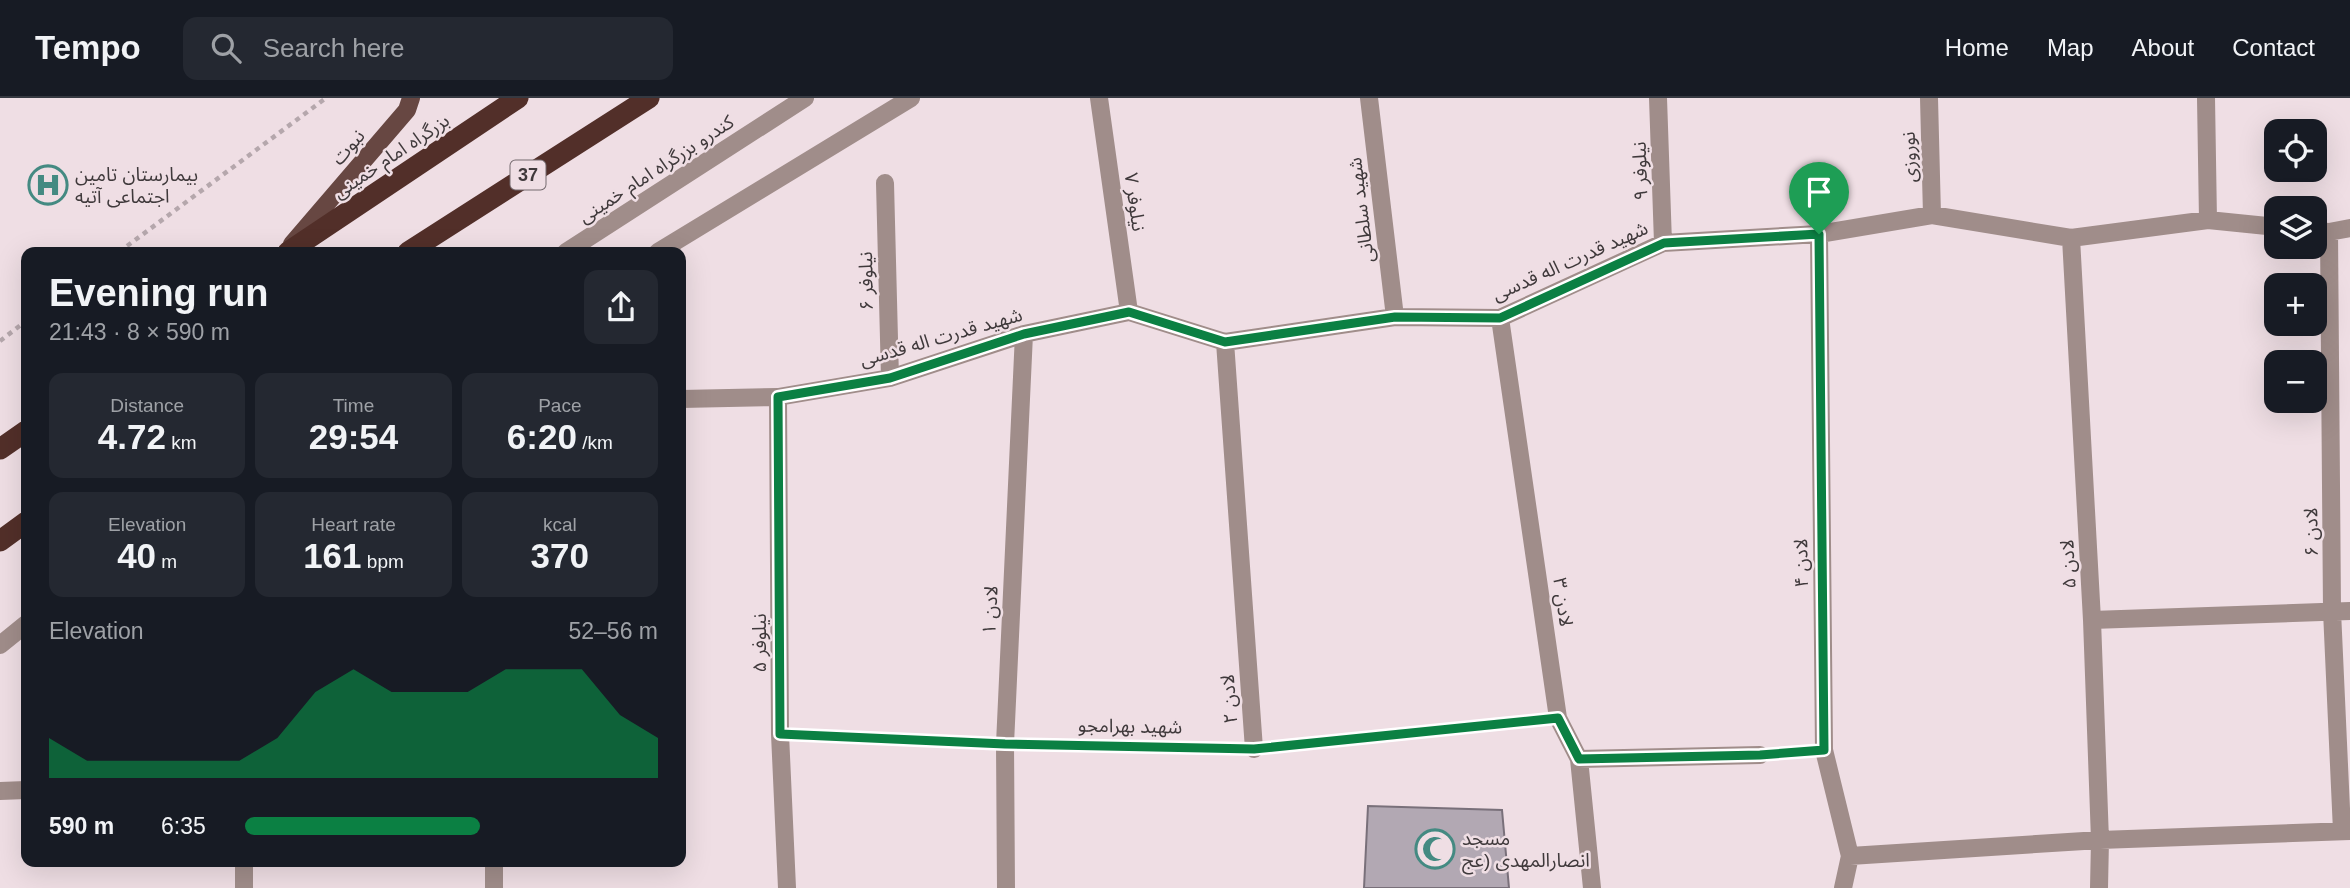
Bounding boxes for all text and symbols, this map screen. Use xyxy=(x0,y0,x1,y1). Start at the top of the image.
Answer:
search box xyxy=(183,17,673,80)
text: Tempo xyxy=(35,29,141,66)
icon: search xyxy=(207,29,245,67)
text: Search here xyxy=(263,33,404,63)
text: Home xyxy=(1945,34,2009,61)
text: Map xyxy=(2047,34,2094,61)
text: About xyxy=(2132,34,2194,61)
text: Contact xyxy=(2232,34,2315,61)
street label: بزرگراه امام خمینی xyxy=(329,109,455,206)
street label: کندرو بزرگراه امام خمینی xyxy=(575,110,741,230)
map controls xyxy=(2264,119,2327,413)
button: locate xyxy=(2264,119,2327,182)
street label: نبوت xyxy=(327,125,370,169)
street label: نوروزی xyxy=(1898,131,1921,183)
street label: نیلوفر ۹ xyxy=(1628,141,1653,201)
street label: شهید سلطانی xyxy=(1344,156,1379,264)
road number: 37 xyxy=(510,160,546,190)
pin xyxy=(1789,162,1849,234)
hospital icon: بیمارستان تامین اجتماعی آتیه xyxy=(27,164,69,206)
place label: بیمارستان تامین اجتماعی آتیه xyxy=(75,164,198,208)
street label: نیلوفر ۷ xyxy=(1120,171,1150,233)
icon: arrive xyxy=(1800,173,1838,211)
button: layers xyxy=(2264,196,2327,259)
street label: شهید قدرت اله قدسی xyxy=(1489,217,1652,306)
street label: نیلوفر ۶ xyxy=(855,251,878,311)
button: share xyxy=(584,270,658,344)
text: Evening run xyxy=(49,272,269,314)
button: + xyxy=(2264,273,2327,336)
street label: شهید قدرت اله قدسی xyxy=(857,304,1025,371)
text: 21:43 · 8 × 590 m xyxy=(49,319,230,345)
button: − xyxy=(2264,350,2327,413)
text: Distance xyxy=(110,395,184,416)
text: Time xyxy=(333,395,374,416)
text: Pace xyxy=(538,395,581,416)
text: 4.72 xyxy=(98,417,166,456)
text: 29:54 xyxy=(309,417,398,456)
text: 6:20 xyxy=(507,417,577,456)
text: km xyxy=(166,432,197,453)
text: /km xyxy=(577,432,613,453)
street label: لادن ۶ xyxy=(2300,507,2322,557)
text: Elevation xyxy=(108,514,186,535)
text: Heart rate xyxy=(311,514,396,535)
text: kcal xyxy=(543,514,577,535)
text: 40 xyxy=(117,536,156,575)
text: 161 xyxy=(303,536,362,575)
text: 370 xyxy=(531,536,589,575)
street label: لادن ۴ xyxy=(1790,538,1812,588)
street label: لادن ۵ xyxy=(2056,539,2080,589)
text: m xyxy=(156,551,177,572)
text: bpm xyxy=(362,551,404,572)
street label: لادن ۳ xyxy=(1549,576,1577,628)
street label: لادن ۱ xyxy=(978,585,1002,635)
street label: نیلوفر ۵ xyxy=(749,613,771,673)
text: Elevation xyxy=(49,618,144,644)
text: 52–56 m xyxy=(568,618,658,644)
street label: لادن ۲ xyxy=(1217,674,1241,724)
street label: شهید بهرامجو xyxy=(1078,715,1182,738)
text: 590 m xyxy=(49,813,114,839)
text: 6:35 xyxy=(161,813,206,839)
mosque icon: مسجد انصارالمهدی (عج xyxy=(1414,828,1456,870)
place label: مسجد انصارالمهدی (عج xyxy=(1462,828,1590,875)

